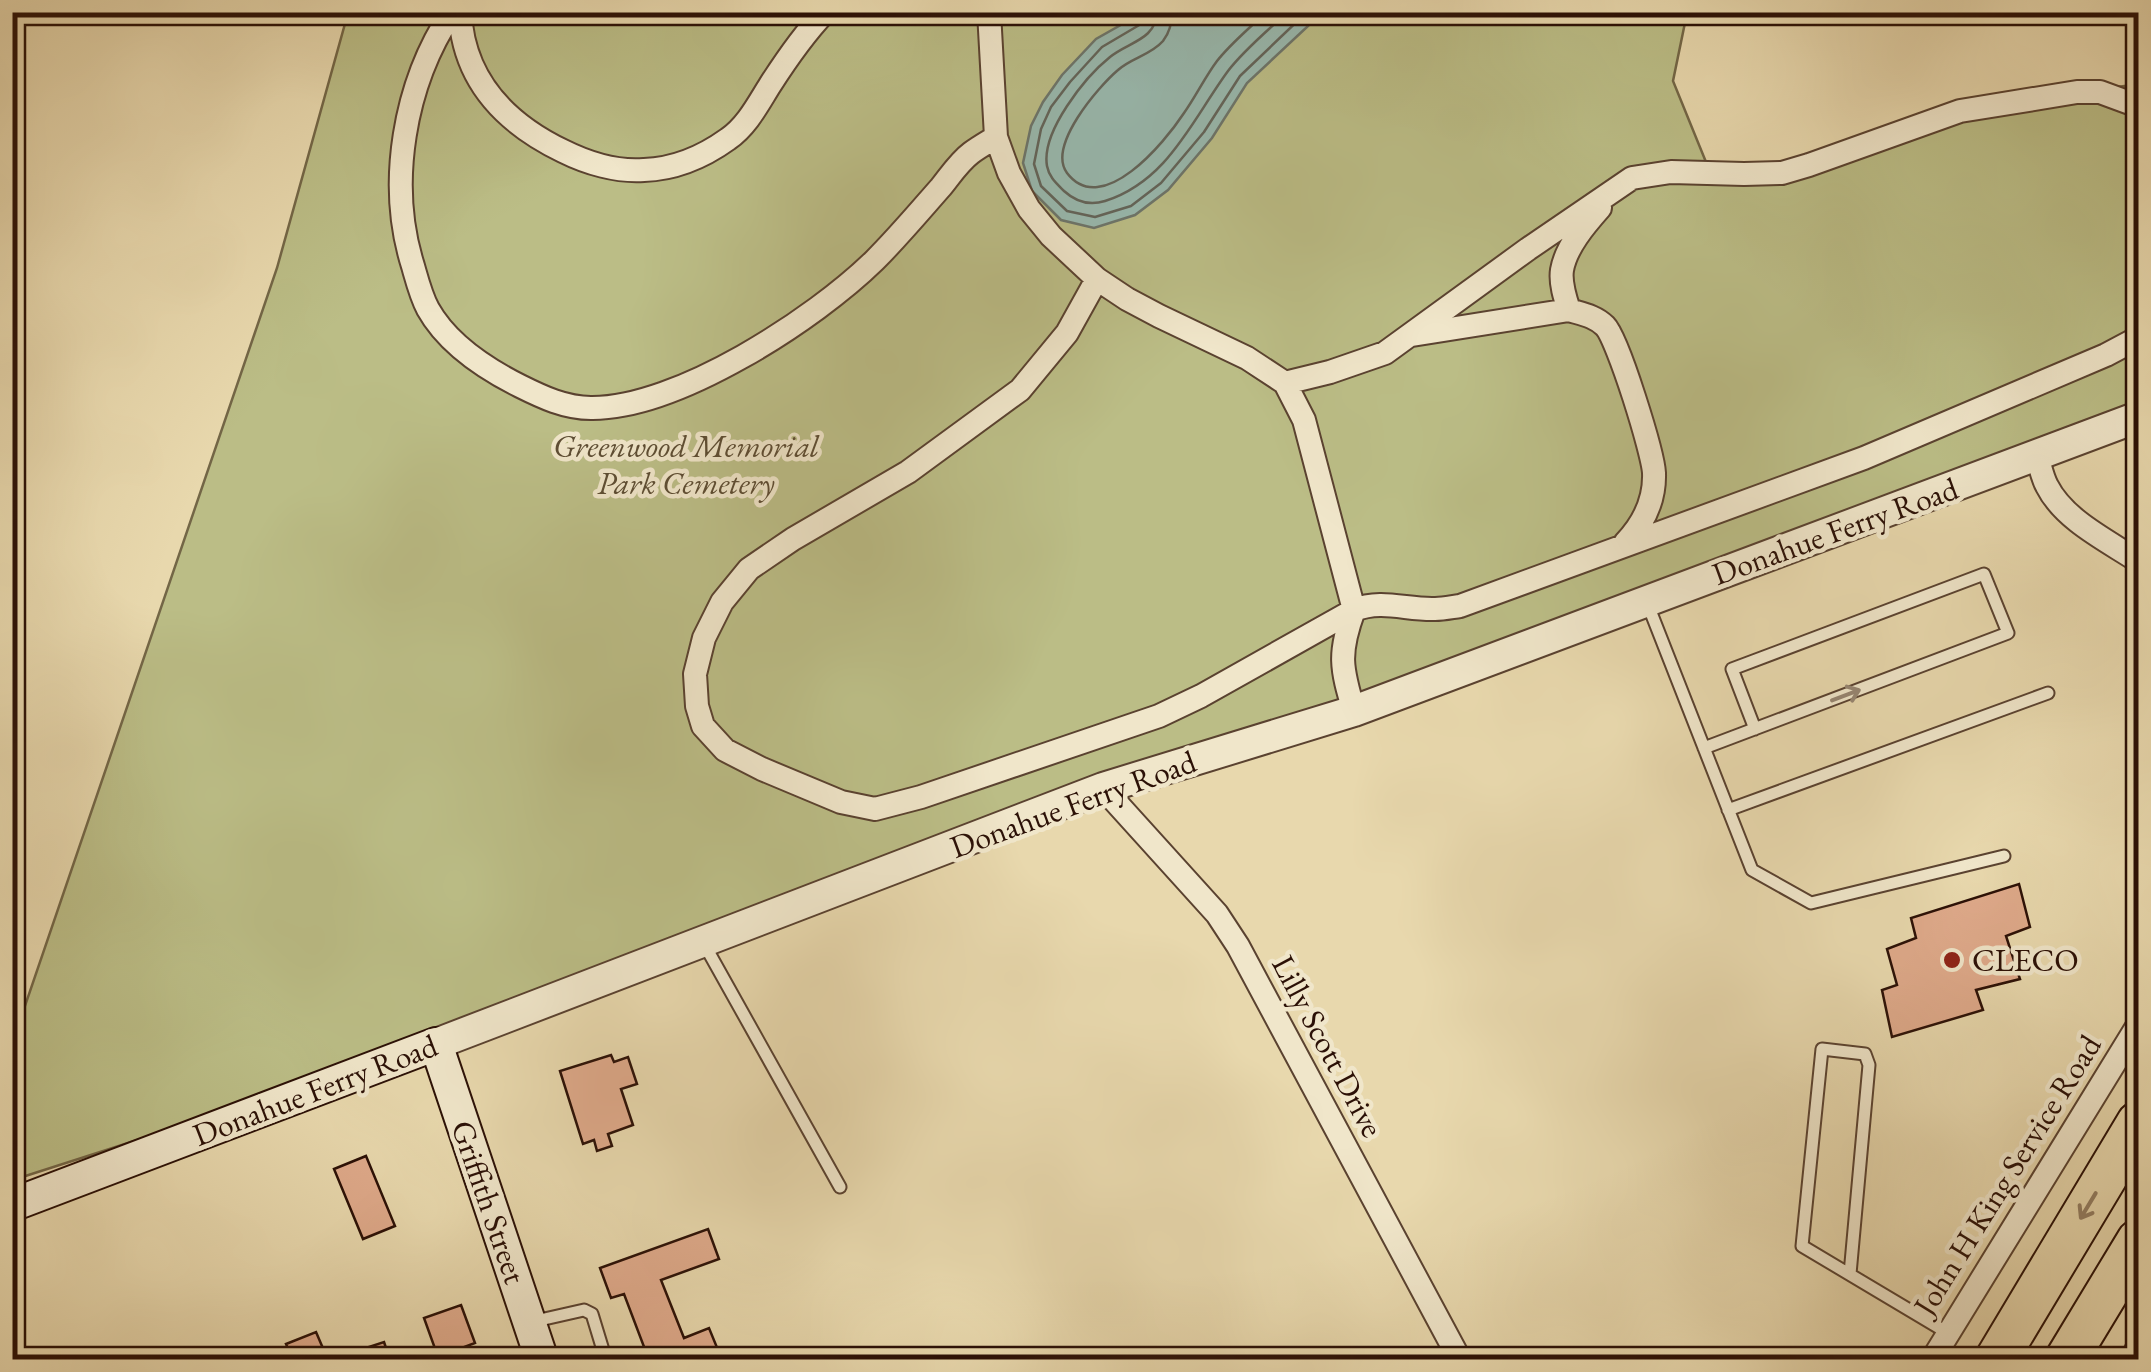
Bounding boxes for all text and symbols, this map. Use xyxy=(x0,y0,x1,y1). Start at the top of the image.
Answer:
park label: Greenwood Memorial Park Cemetery xyxy=(553,425,820,504)
street label: Donahue Ferry Road xyxy=(1706,467,1964,595)
one-way arrow xyxy=(1830,684,1860,702)
street label: Donahue Ferry Road xyxy=(944,740,1202,868)
place label: CLECO xyxy=(1972,939,2079,981)
street label: Lilly Scott Drive xyxy=(1262,948,1394,1144)
marker: CLECO xyxy=(1941,949,1963,971)
street label: Donahue Ferry Road xyxy=(187,1024,444,1156)
street label: John H King Service Road xyxy=(1902,1026,2111,1326)
street label: Griffith Street xyxy=(441,1115,537,1289)
one-way arrow xyxy=(2078,1191,2098,1220)

